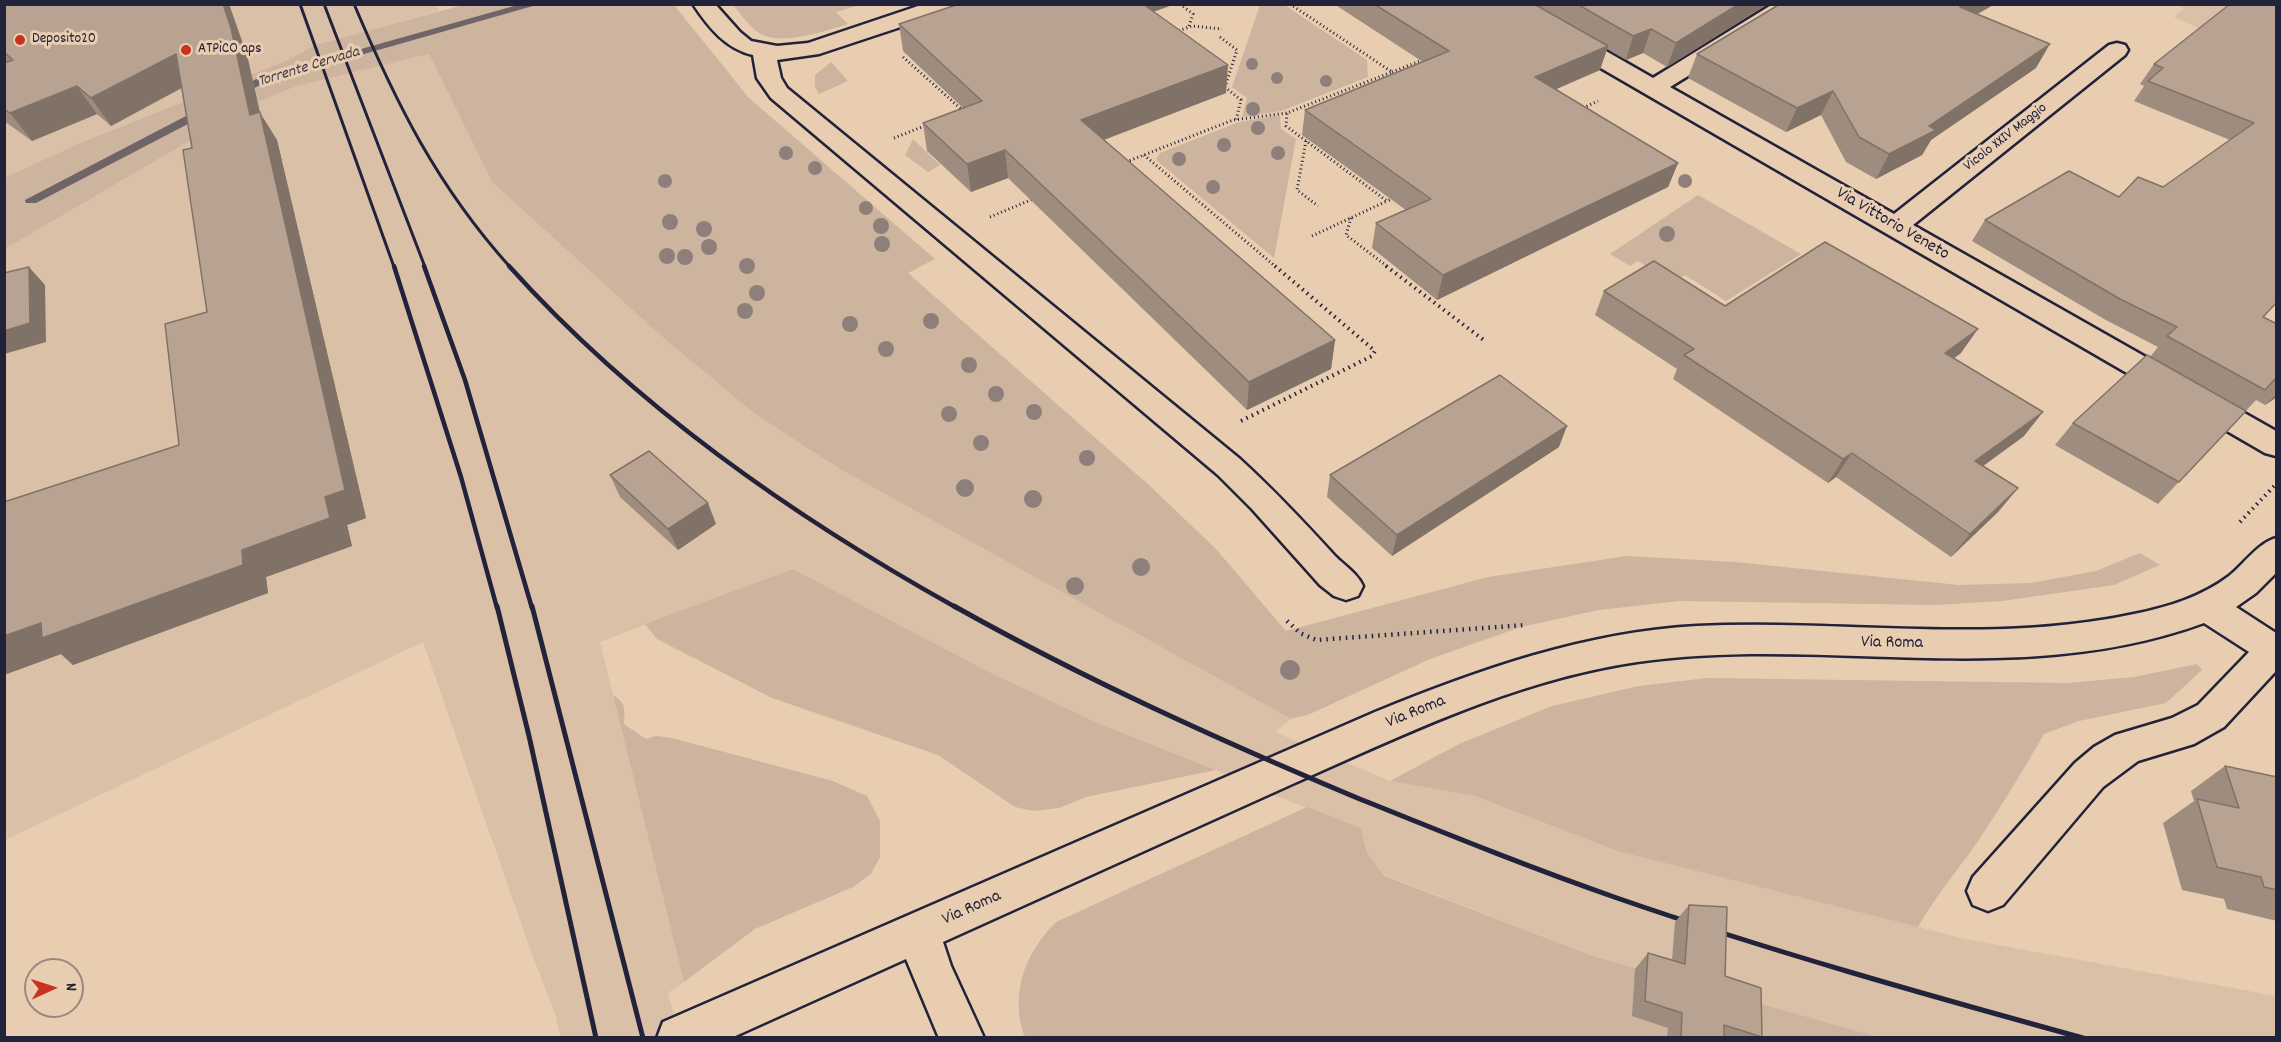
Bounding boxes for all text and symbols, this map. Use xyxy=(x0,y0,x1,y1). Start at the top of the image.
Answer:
place label: Deposito20 xyxy=(32,31,96,49)
marker: Deposito20 xyxy=(13,33,27,47)
place label: ATPiCO aps xyxy=(198,41,261,59)
marker: ATPiCO aps xyxy=(179,43,193,57)
water label: Torrente Cervada xyxy=(256,43,362,93)
street label: Vicolo XXIV Maggio xyxy=(1961,100,2051,176)
street label: Via Vittorio Veneto xyxy=(1831,184,1953,266)
street label: Via Roma xyxy=(1861,633,1923,655)
street label: Via Roma xyxy=(1383,691,1449,735)
street label: Via Roma xyxy=(939,887,1005,931)
north arrow xyxy=(24,958,84,1018)
text: N xyxy=(59,983,82,992)

